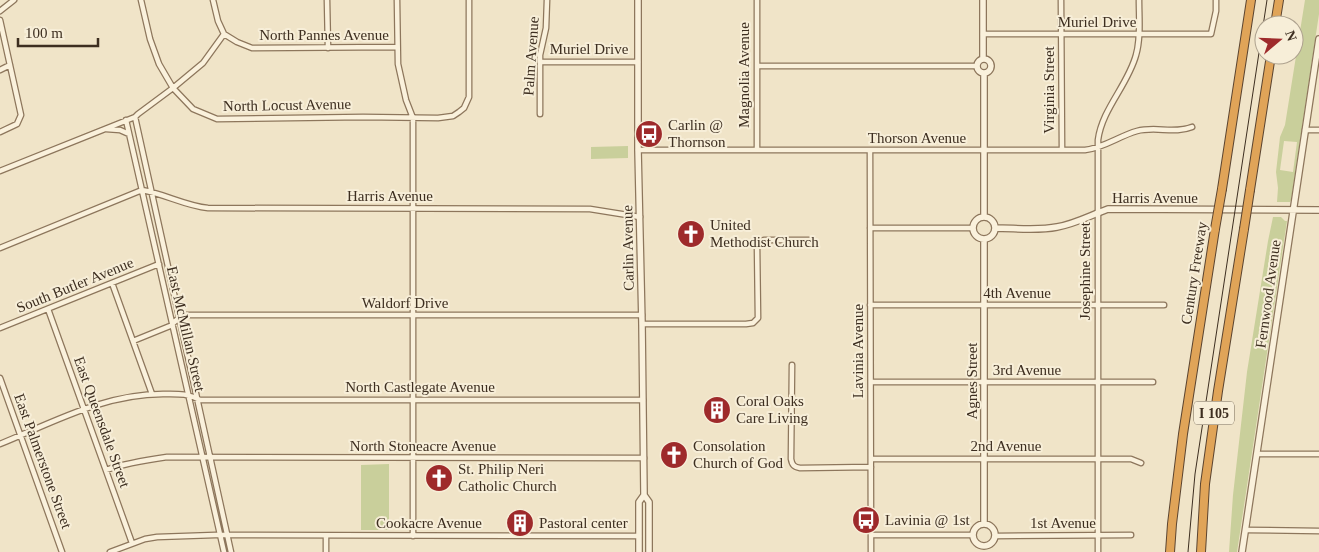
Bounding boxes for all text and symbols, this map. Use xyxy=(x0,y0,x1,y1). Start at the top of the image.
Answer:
street label: Muriel Drive xyxy=(1058,14,1137,30)
scale bar xyxy=(18,15,98,47)
north arrow xyxy=(1254,15,1304,65)
street label: Palm Avenue xyxy=(520,16,542,96)
street label: Magnolia Avenue xyxy=(736,22,752,128)
text: 100 m xyxy=(25,25,63,41)
street label: North Pannes Avenue xyxy=(259,27,389,43)
text: N xyxy=(1282,29,1300,43)
street label: Muriel Drive xyxy=(550,41,629,57)
street label: Virginia Street xyxy=(1041,45,1057,134)
street label: North Locust Avenue xyxy=(223,96,351,114)
place label: Carlin @ Thornson xyxy=(668,117,726,150)
bus stop icon: Carlin @ Thornson xyxy=(634,119,664,149)
street label: Thorson Avenue xyxy=(868,130,967,146)
street label: Harris Avenue xyxy=(347,188,433,204)
street label: Harris Avenue xyxy=(1112,190,1198,206)
street label: Carlin Avenue xyxy=(619,205,637,291)
place label: United Methodist Church xyxy=(710,217,819,250)
church icon: United Methodist Church xyxy=(676,219,706,249)
street label: Century Freeway xyxy=(1178,220,1210,325)
street label: Josephine Street xyxy=(1077,221,1093,320)
street label: Fernwood Avenue xyxy=(1252,238,1284,349)
street label: South Butler Avenue xyxy=(14,254,136,316)
street label: East McMillan Street xyxy=(164,265,208,394)
street label: 4th Avenue xyxy=(983,285,1051,301)
street label: Waldorf Drive xyxy=(362,295,449,311)
street label: Lavinia Avenue xyxy=(850,304,866,398)
street label: Agnes Street xyxy=(964,342,980,420)
street label: East Queensdale Street xyxy=(71,354,133,490)
street label: 3rd Avenue xyxy=(993,362,1062,378)
street label: North Castlegate Avenue xyxy=(345,379,495,395)
street label: East Palmerstone Street xyxy=(11,391,75,531)
place label: Coral Oaks Care Living xyxy=(736,393,809,426)
building icon: Coral Oaks Care Living xyxy=(702,395,732,425)
road number: I 105 xyxy=(1194,402,1234,424)
street label: North Stoneacre Avenue xyxy=(350,438,497,454)
place label: Consolation Church of God xyxy=(693,438,783,471)
street label: 2nd Avenue xyxy=(971,438,1042,454)
church icon: Consolation Church of God xyxy=(659,440,689,470)
place label: St. Philip Neri Catholic Church xyxy=(458,461,557,494)
church icon: St. Philip Neri Catholic Church xyxy=(424,463,454,493)
bus stop icon: Lavinia @ 1st xyxy=(851,505,881,535)
building icon: Pastoral center xyxy=(505,508,535,538)
place label: Lavinia @ 1st xyxy=(885,512,970,528)
street label: Cookacre Avenue xyxy=(376,515,482,531)
place label: Pastoral center xyxy=(539,515,628,531)
street label: 1st Avenue xyxy=(1030,515,1096,531)

